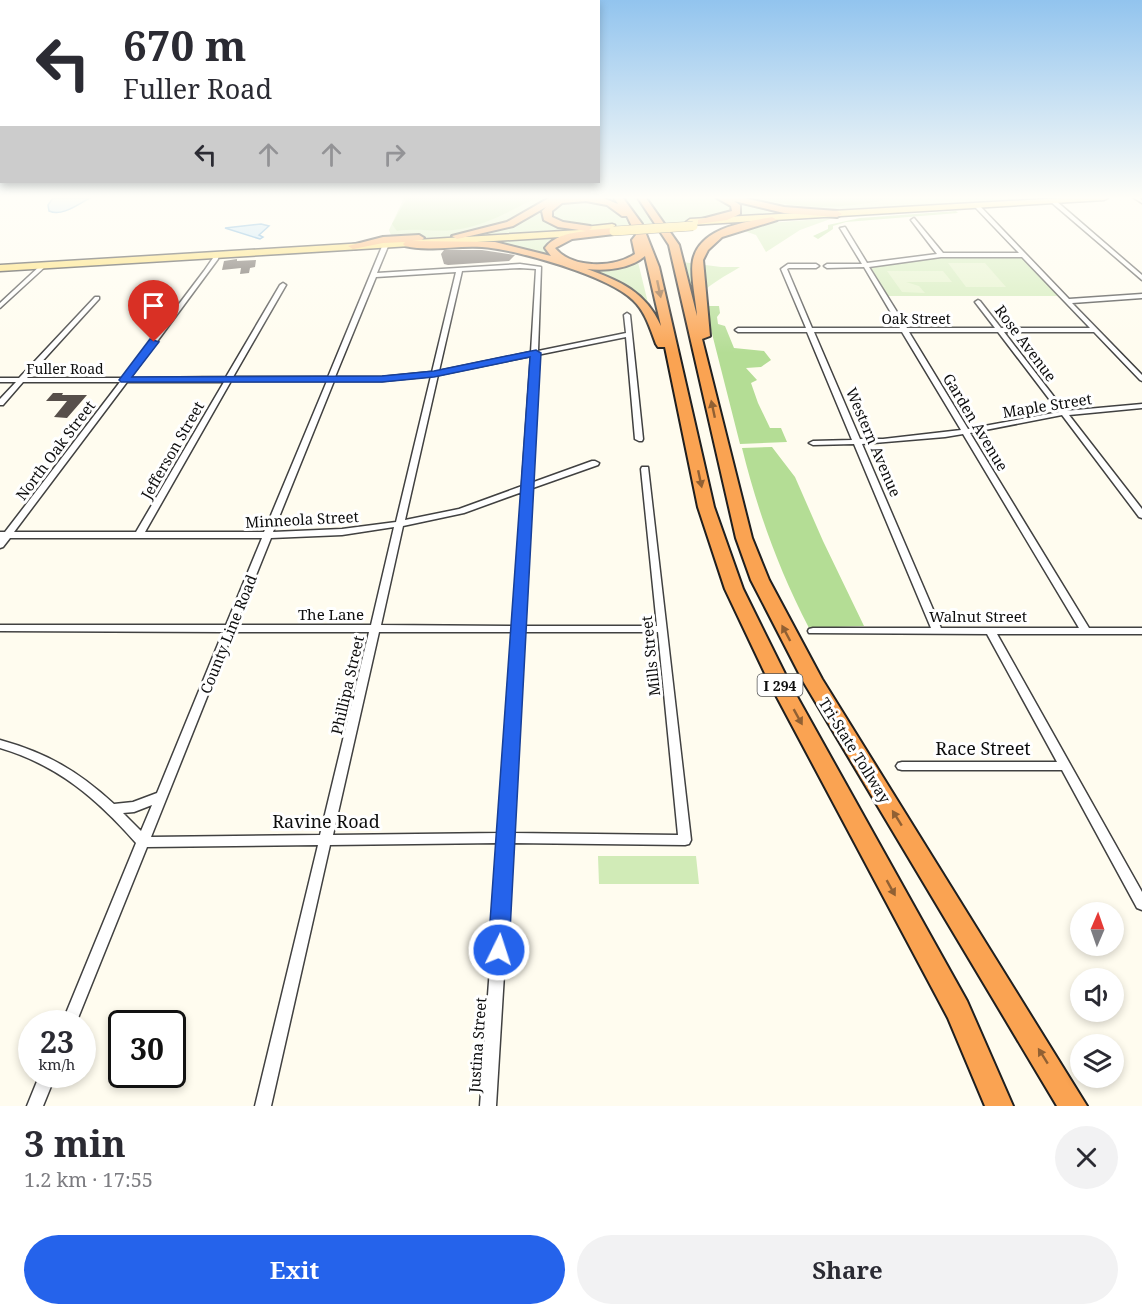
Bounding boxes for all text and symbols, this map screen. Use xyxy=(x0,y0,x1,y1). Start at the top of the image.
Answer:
text: 670 m xyxy=(123,16,247,73)
icon: left xyxy=(24,24,102,102)
text: Fuller Road xyxy=(123,70,272,107)
icon: left xyxy=(189,138,222,171)
icon: ahead xyxy=(252,138,285,171)
icon: ahead xyxy=(315,138,348,171)
icon: right xyxy=(378,138,411,171)
one-way arrow xyxy=(655,279,664,298)
pin xyxy=(128,280,179,342)
icon: arrive xyxy=(137,289,170,322)
street label: Rose Avenue xyxy=(991,301,1061,385)
street label: Oak Street xyxy=(881,309,951,328)
street label: Fuller Road xyxy=(26,359,104,378)
street label: Garden Avenue xyxy=(939,369,1013,475)
street label: Western Avenue xyxy=(842,384,906,500)
street label: Maple Street xyxy=(1001,388,1093,422)
street label: North Oak Street xyxy=(11,396,99,504)
street label: Jefferson Street xyxy=(135,397,208,503)
one-way arrow xyxy=(708,399,717,418)
one-way arrow xyxy=(696,470,706,488)
street label: Minneola Street xyxy=(245,506,359,532)
street label: County Line Road xyxy=(195,572,261,696)
street label: The Lane xyxy=(298,604,364,624)
street label: Walnut Street xyxy=(929,606,1027,626)
street label: Mills Street xyxy=(636,615,664,697)
one-way arrow xyxy=(781,624,791,641)
street label: Phillipa Street xyxy=(326,634,368,736)
road number: I 294 xyxy=(758,674,802,696)
street label: Tri-State Tollway xyxy=(815,693,896,807)
one-way arrow xyxy=(793,709,803,726)
street label: Race Street xyxy=(935,736,1031,760)
street label: Ravine Road xyxy=(272,809,380,833)
one-way arrow xyxy=(891,810,902,826)
one-way arrow xyxy=(886,880,896,897)
north arrow xyxy=(1070,902,1124,956)
map controls xyxy=(1070,902,1124,1088)
position arrow xyxy=(467,918,531,982)
button: sound xyxy=(1070,968,1124,1022)
street label: Justina Street xyxy=(464,997,490,1094)
speed limit sign: 30 xyxy=(108,1010,186,1088)
text: 23 xyxy=(40,1021,74,1062)
button: layers xyxy=(1070,1034,1124,1088)
one-way arrow xyxy=(1037,1048,1048,1064)
text: km/h xyxy=(39,1054,75,1074)
text: 3 min xyxy=(24,1119,126,1168)
button: close xyxy=(1055,1126,1118,1189)
text: 1.2 km · 17:55 xyxy=(24,1166,153,1193)
button: Exit xyxy=(24,1235,565,1304)
button: Share xyxy=(577,1235,1118,1304)

